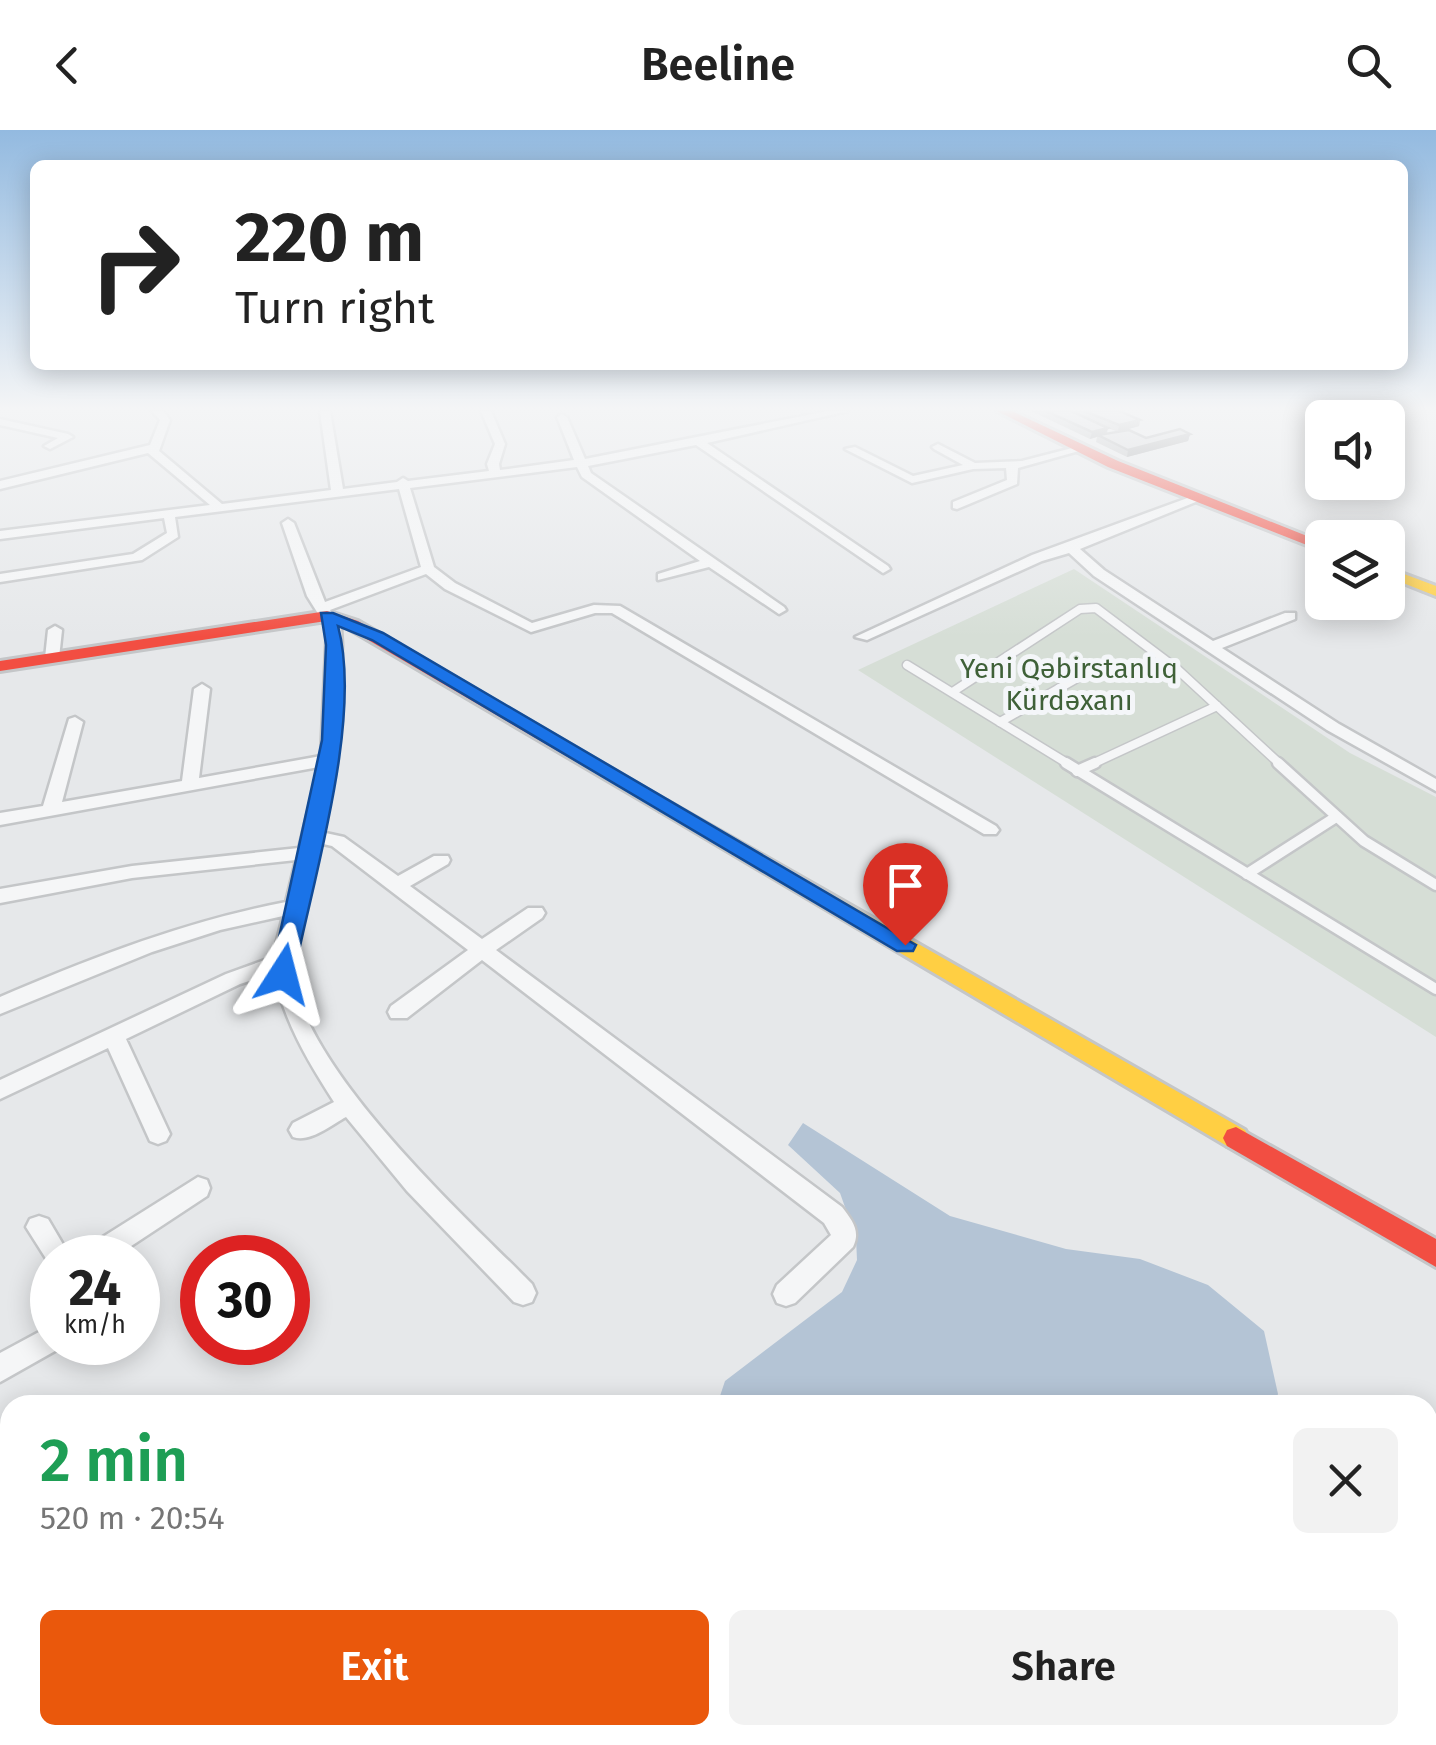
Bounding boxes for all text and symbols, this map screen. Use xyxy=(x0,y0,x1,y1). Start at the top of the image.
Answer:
icon: back xyxy=(40,38,95,93)
text: Beeline xyxy=(641,38,795,92)
icon: search xyxy=(1341,38,1396,93)
text: 220 m xyxy=(235,196,424,280)
icon: right xyxy=(70,200,200,330)
text: Turn right xyxy=(235,281,434,335)
map controls xyxy=(1305,400,1405,620)
button: sound xyxy=(1305,400,1405,500)
button: layers xyxy=(1305,520,1405,620)
park label: Yeni Qəbirstanlıq Kürdəxanı xyxy=(960,652,1178,717)
pin xyxy=(863,843,948,946)
icon: arrive xyxy=(878,858,933,913)
position arrow xyxy=(231,922,335,1026)
speed limit sign: 30 xyxy=(180,1235,310,1365)
text: 24 xyxy=(69,1258,121,1318)
text: km/h xyxy=(64,1310,126,1340)
text: 2 min xyxy=(40,1425,188,1497)
button: close xyxy=(1293,1428,1398,1533)
text: 520 m · 20:54 xyxy=(40,1499,224,1537)
button: Exit xyxy=(40,1610,709,1725)
button: Share xyxy=(729,1610,1398,1725)

